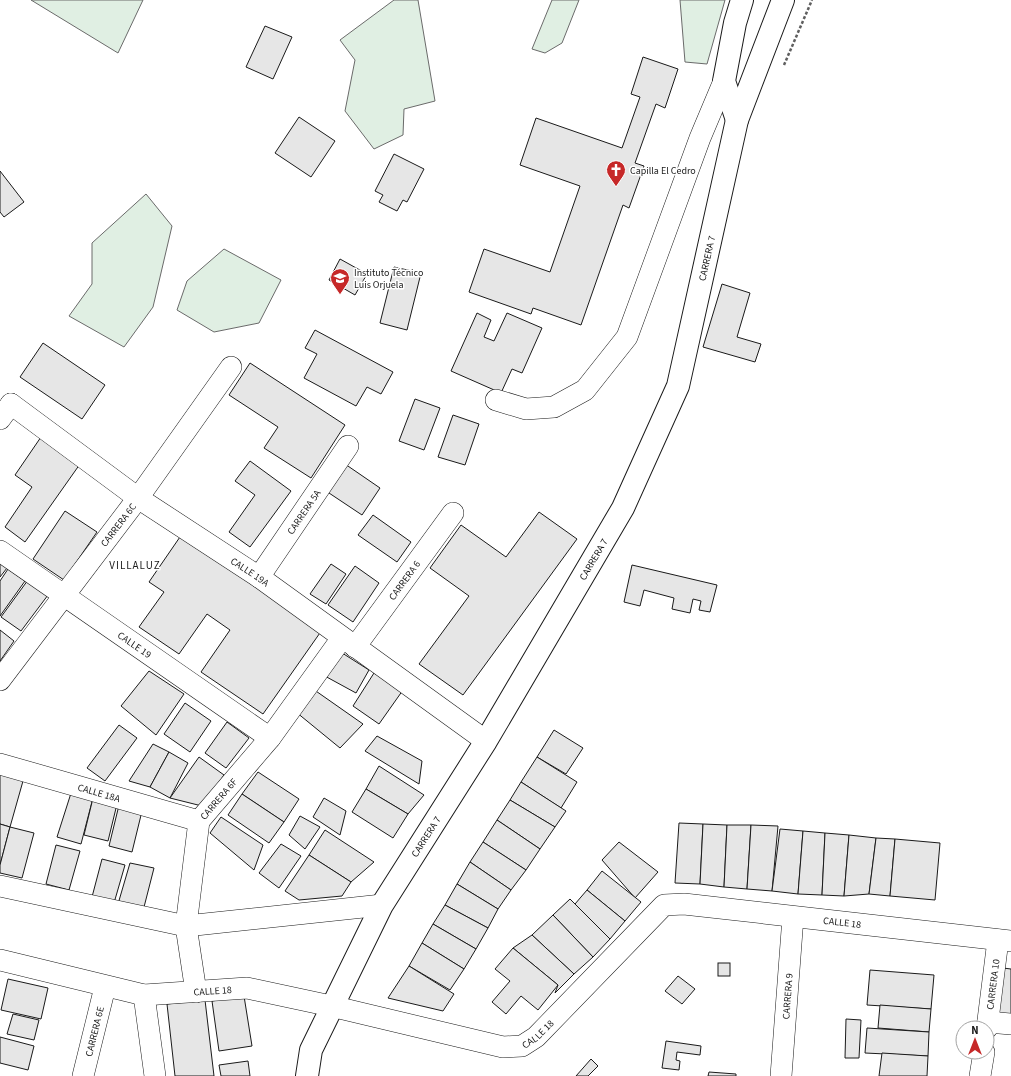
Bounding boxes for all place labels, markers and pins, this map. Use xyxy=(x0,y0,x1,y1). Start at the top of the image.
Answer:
church icon: Capilla El Cedro xyxy=(605,159,627,187)
place label: Capilla El Cedro xyxy=(630,164,696,178)
place label: Instituto Técnico Luis Orjuela xyxy=(354,266,423,292)
school or university icon: Instituto Técnico Luis Orjuela xyxy=(329,267,351,295)

